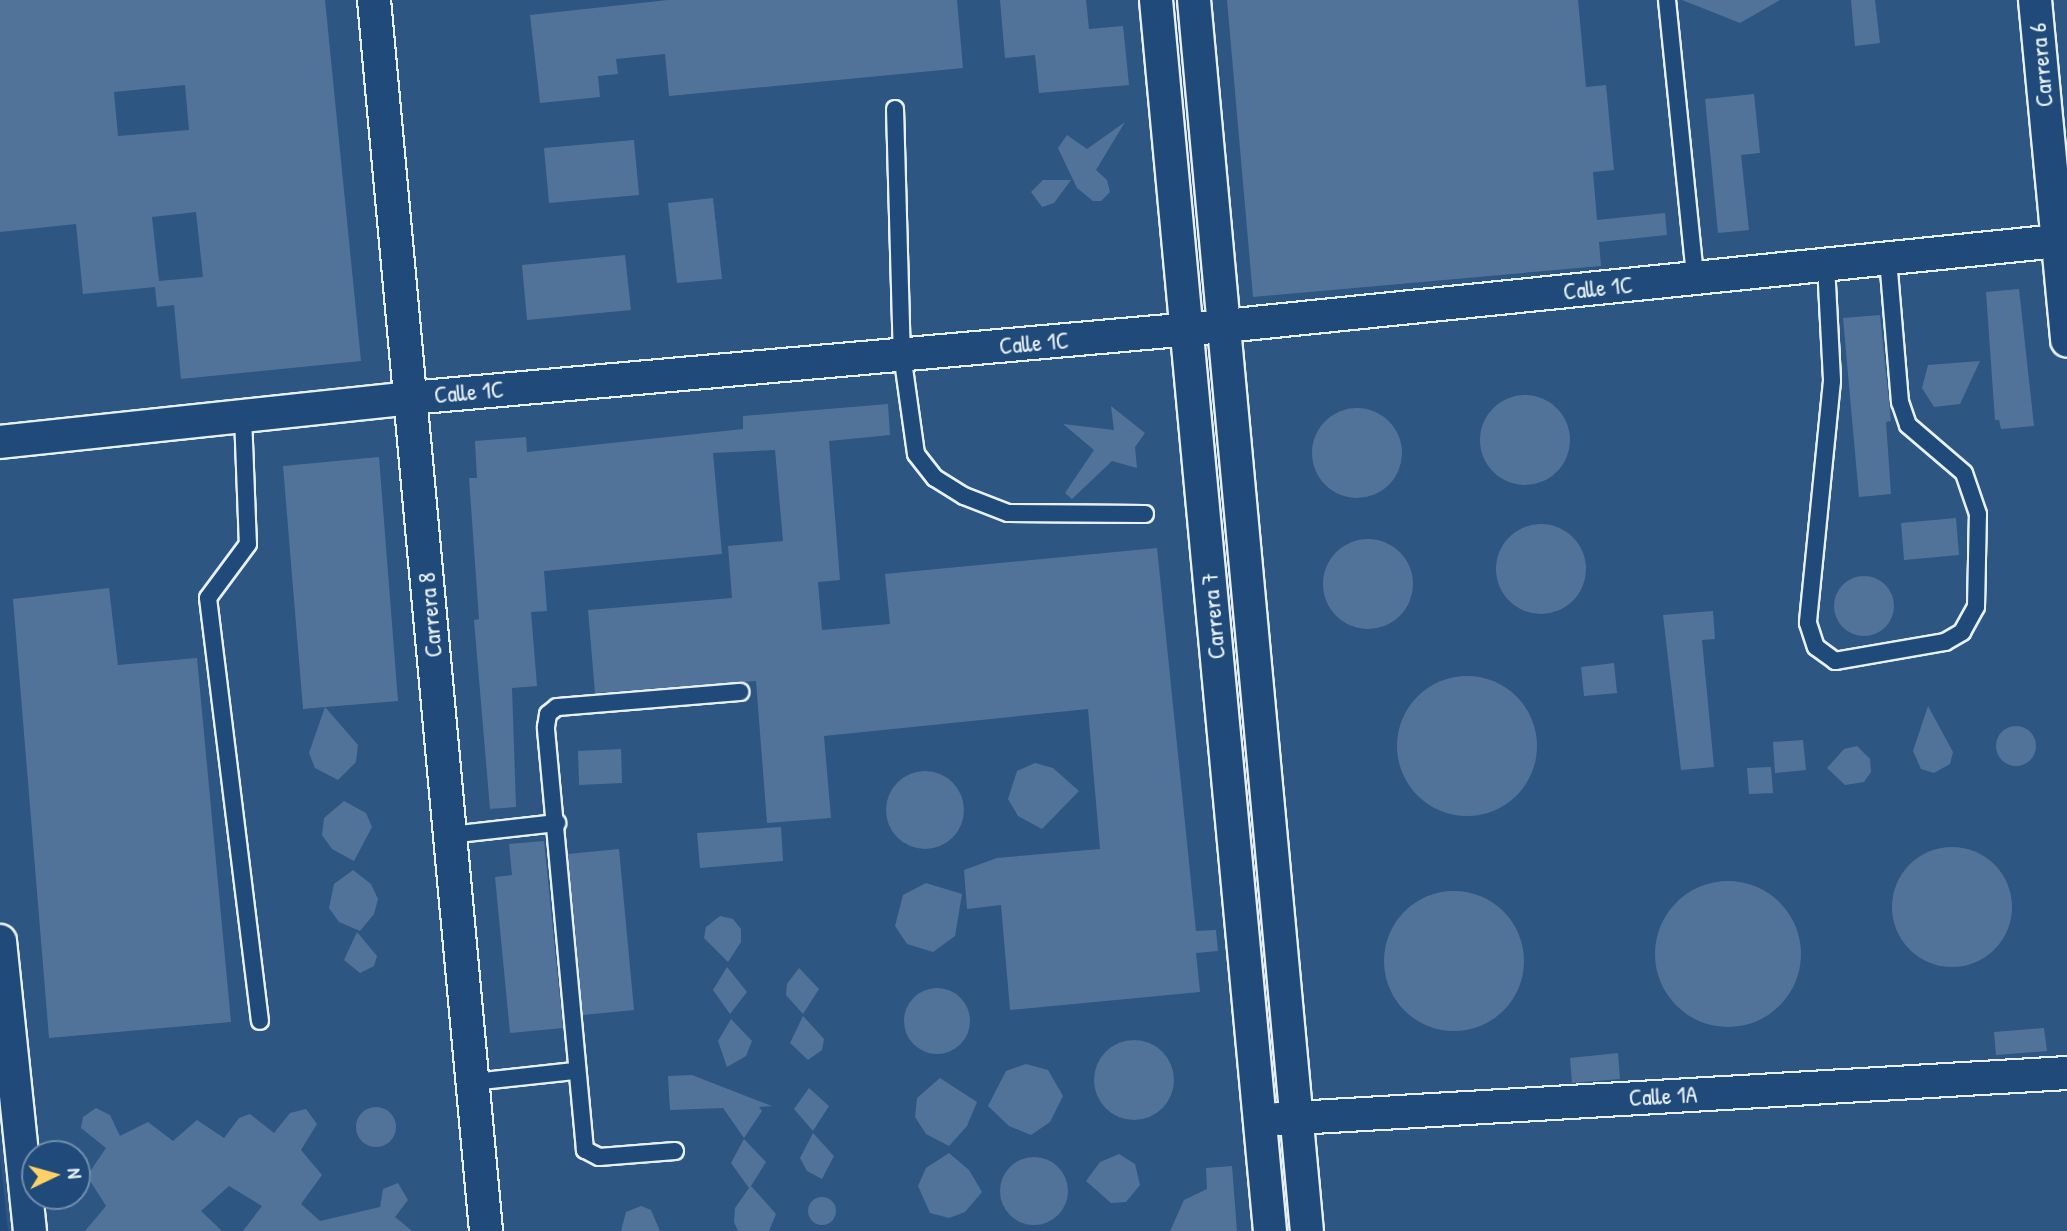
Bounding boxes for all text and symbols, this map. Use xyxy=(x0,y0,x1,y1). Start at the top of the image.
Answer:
street label: Carrera 6 xyxy=(2023,22,2059,108)
street label: Calle 1C xyxy=(1562,270,1634,306)
street label: Calle 1C xyxy=(998,326,1070,360)
street label: Calle 1C xyxy=(433,375,505,409)
street label: Carrera 8 xyxy=(412,571,448,659)
street label: Carrera 7 xyxy=(1195,572,1231,660)
street label: Calle 1A xyxy=(1628,1080,1698,1112)
north arrow xyxy=(21,1140,91,1210)
text: N xyxy=(62,1167,88,1180)

